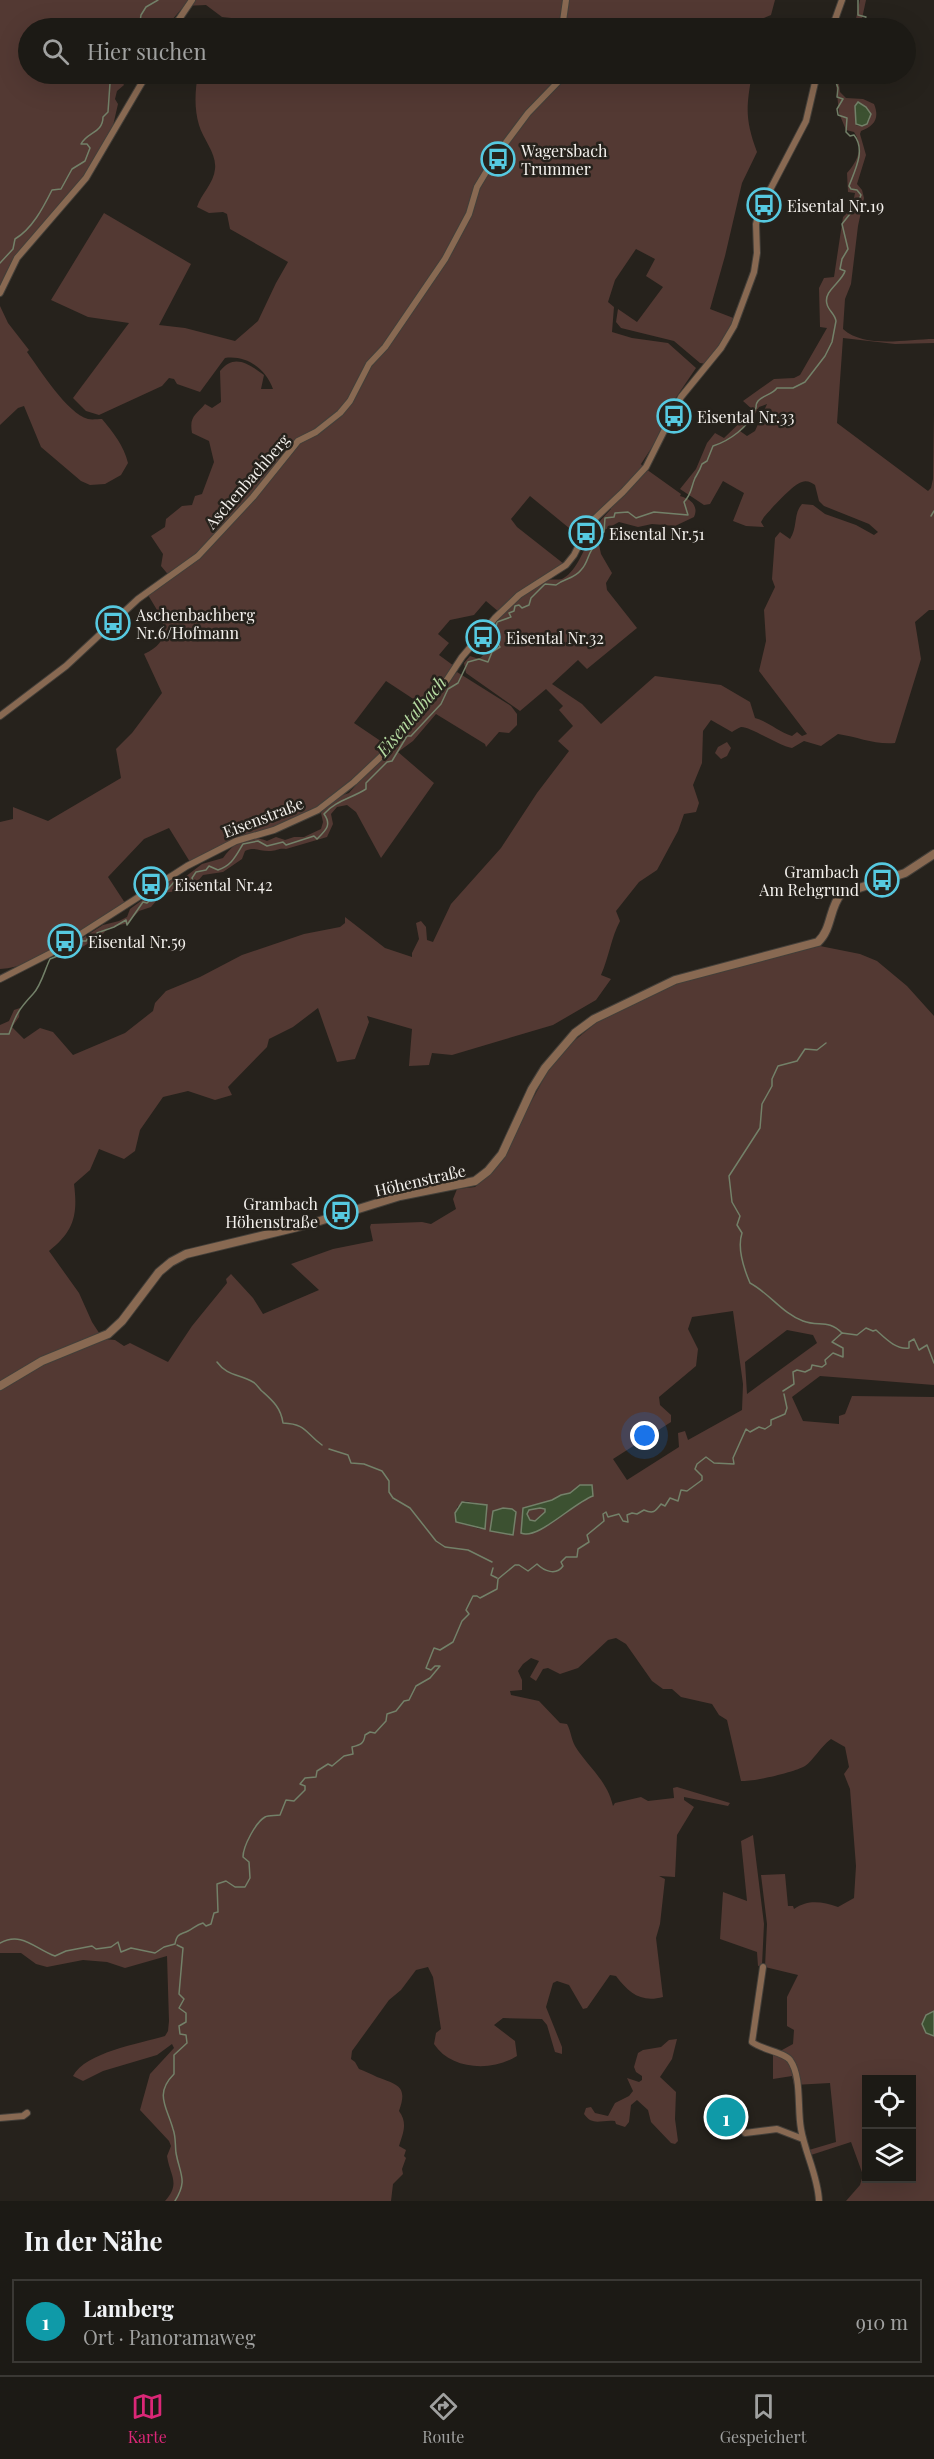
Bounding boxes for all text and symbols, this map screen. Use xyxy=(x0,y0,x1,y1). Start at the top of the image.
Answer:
search box xyxy=(18,18,916,84)
icon: search xyxy=(39,35,72,68)
text: Hier suchen xyxy=(87,36,207,66)
place label: Wagersbach Trummer xyxy=(520,140,608,179)
bus stop icon: Wagersbach Trummer xyxy=(480,141,516,177)
bus stop icon: Eisental Nr.19 xyxy=(746,187,782,223)
place label: Eisental Nr.19 xyxy=(787,195,884,216)
bus stop icon: Eisental Nr.33 xyxy=(656,398,692,434)
place label: Eisental Nr.33 xyxy=(697,406,795,427)
street label: Aschenbachberg xyxy=(199,429,294,534)
bus stop icon: Eisental Nr.51 xyxy=(568,515,604,551)
place label: Eisental Nr.51 xyxy=(609,523,705,544)
place label: Aschenbachberg Nr.6/Hofmann xyxy=(135,604,255,643)
bus stop icon: Aschenbachberg Nr.6/Hofmann xyxy=(95,605,131,641)
bus stop icon: Eisental Nr.32 xyxy=(465,619,501,655)
place label: Eisental Nr.32 xyxy=(506,627,604,648)
water label: Eisentalbach xyxy=(370,671,452,762)
street label: Eisenstraße xyxy=(220,792,306,842)
place label: Grambach Am Rehgrund xyxy=(758,861,860,900)
bus stop icon: Grambach Am Rehgrund xyxy=(864,862,900,898)
bus stop icon: Eisental Nr.42 xyxy=(133,866,169,902)
place label: Eisental Nr.42 xyxy=(174,874,273,895)
bus stop icon: Eisental Nr.59 xyxy=(47,923,83,959)
place label: Eisental Nr.59 xyxy=(88,931,186,952)
street label: Höhenstraße xyxy=(372,1159,468,1201)
place label: Grambach Höhenstraße xyxy=(225,1193,319,1232)
bus stop icon: Grambach Höhenstraße xyxy=(323,1194,359,1230)
your location xyxy=(630,1421,659,1450)
map controls xyxy=(862,2075,916,2183)
button: locate xyxy=(862,2075,916,2129)
pin: 1 xyxy=(706,2094,746,2140)
button: layers xyxy=(862,2129,916,2183)
text: In der Nähe xyxy=(24,2223,163,2258)
text: Lamberg xyxy=(83,2293,174,2323)
text: 1 xyxy=(42,2308,49,2335)
text: 910 m xyxy=(856,2308,908,2335)
text: Ort · Panoramaweg xyxy=(83,2323,256,2350)
tab: Karte xyxy=(128,2390,167,2447)
tab: Route xyxy=(422,2390,464,2447)
tab: Gespeichert xyxy=(720,2390,806,2447)

